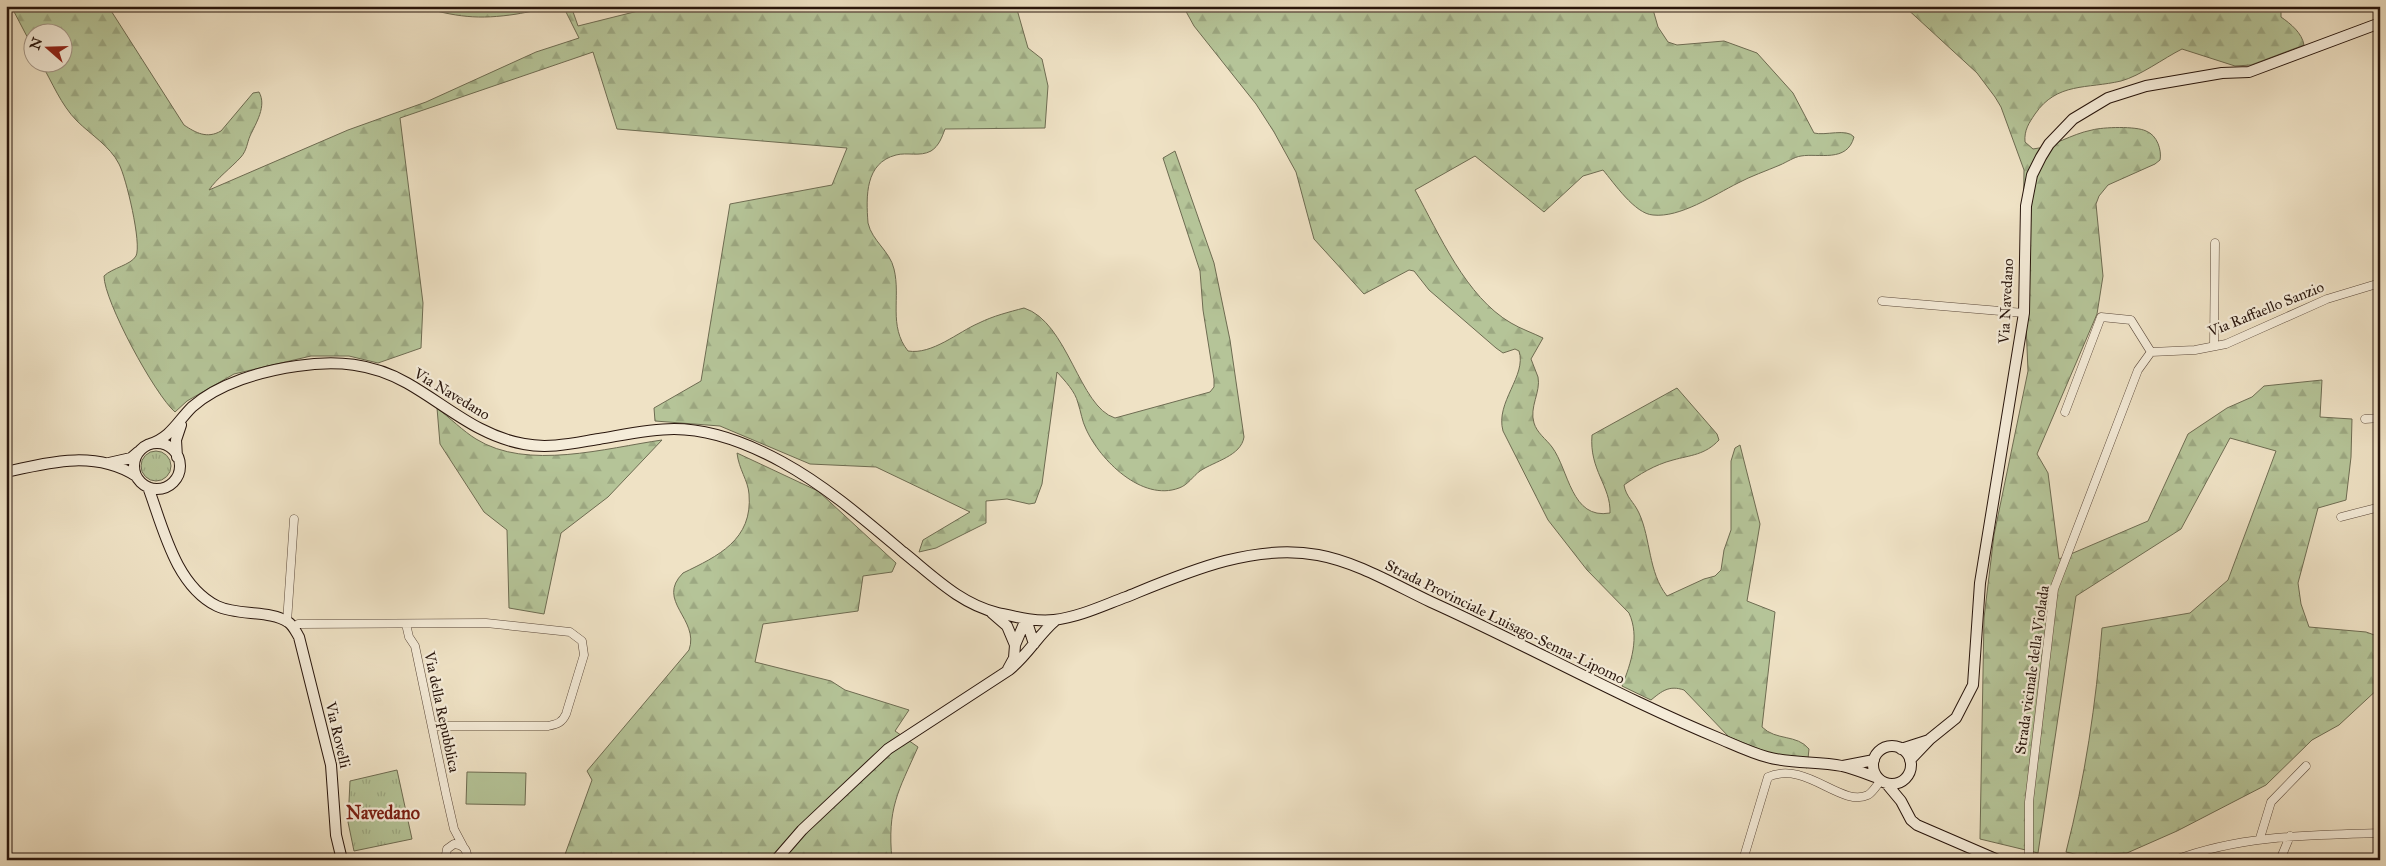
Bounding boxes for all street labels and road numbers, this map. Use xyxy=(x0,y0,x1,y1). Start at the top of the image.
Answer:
street label: Via Navedano xyxy=(1995,257,2017,345)
street label: Via Raffaello Sanzio xyxy=(2205,277,2327,341)
street label: Via Navedano xyxy=(410,364,494,424)
street label: Strada Provinciale Luisago-Senna-Lipomo xyxy=(1382,556,1628,688)
street label: Strada vicinale della Violada xyxy=(2011,584,2053,756)
street label: Via della Repubblica xyxy=(420,649,464,775)
street label: Via Rovelli xyxy=(321,699,354,770)

